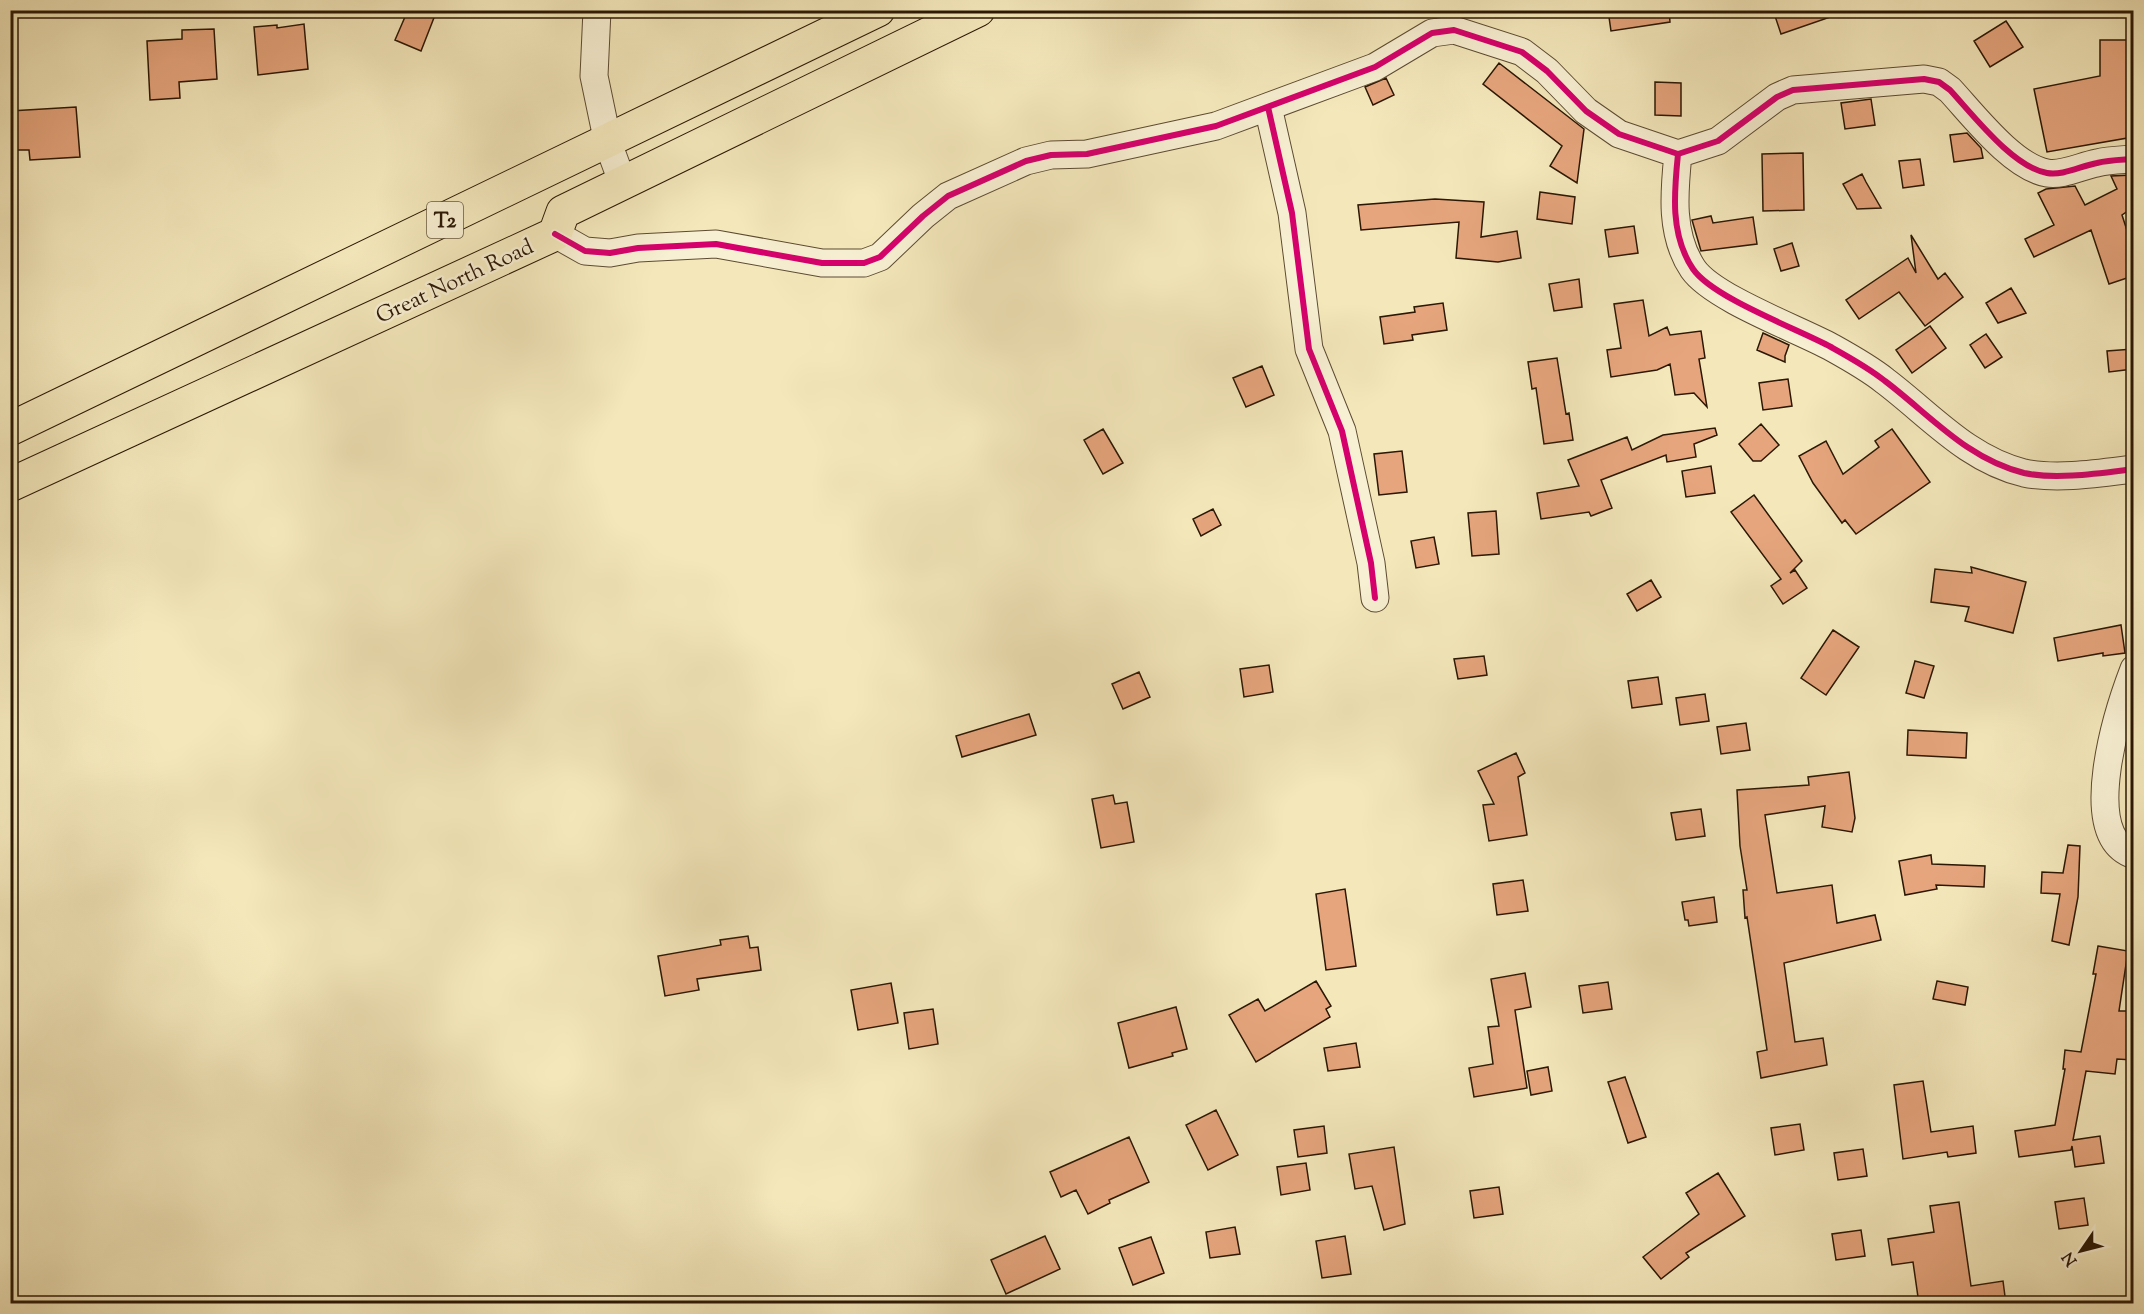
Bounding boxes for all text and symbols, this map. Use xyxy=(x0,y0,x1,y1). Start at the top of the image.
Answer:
road number: T2 xyxy=(427,202,463,238)
street label: Great North Road xyxy=(371,232,539,333)
north arrow xyxy=(2051,1221,2111,1281)
text: N xyxy=(2058,1246,2084,1270)

